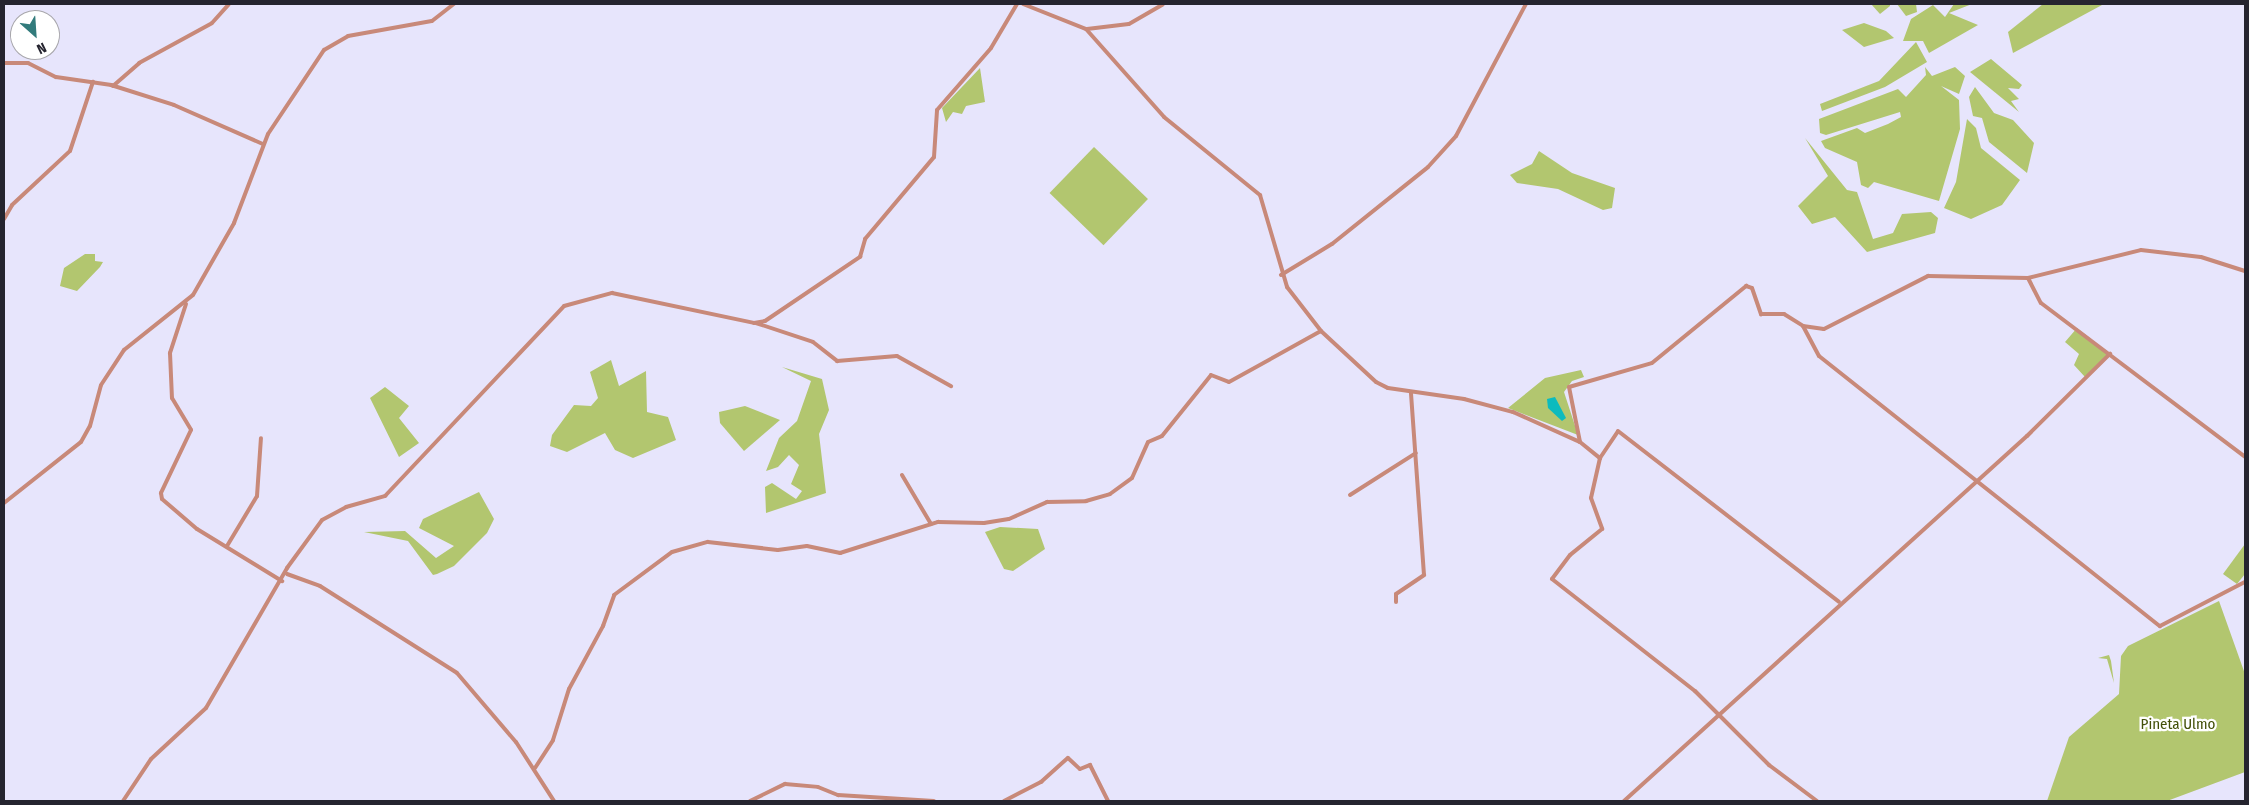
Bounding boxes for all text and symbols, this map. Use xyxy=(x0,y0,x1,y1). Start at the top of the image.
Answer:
north arrow xyxy=(10,10,60,60)
text: N xyxy=(34,39,49,58)
park label: Pineta Ulmo xyxy=(2141,716,2215,734)

